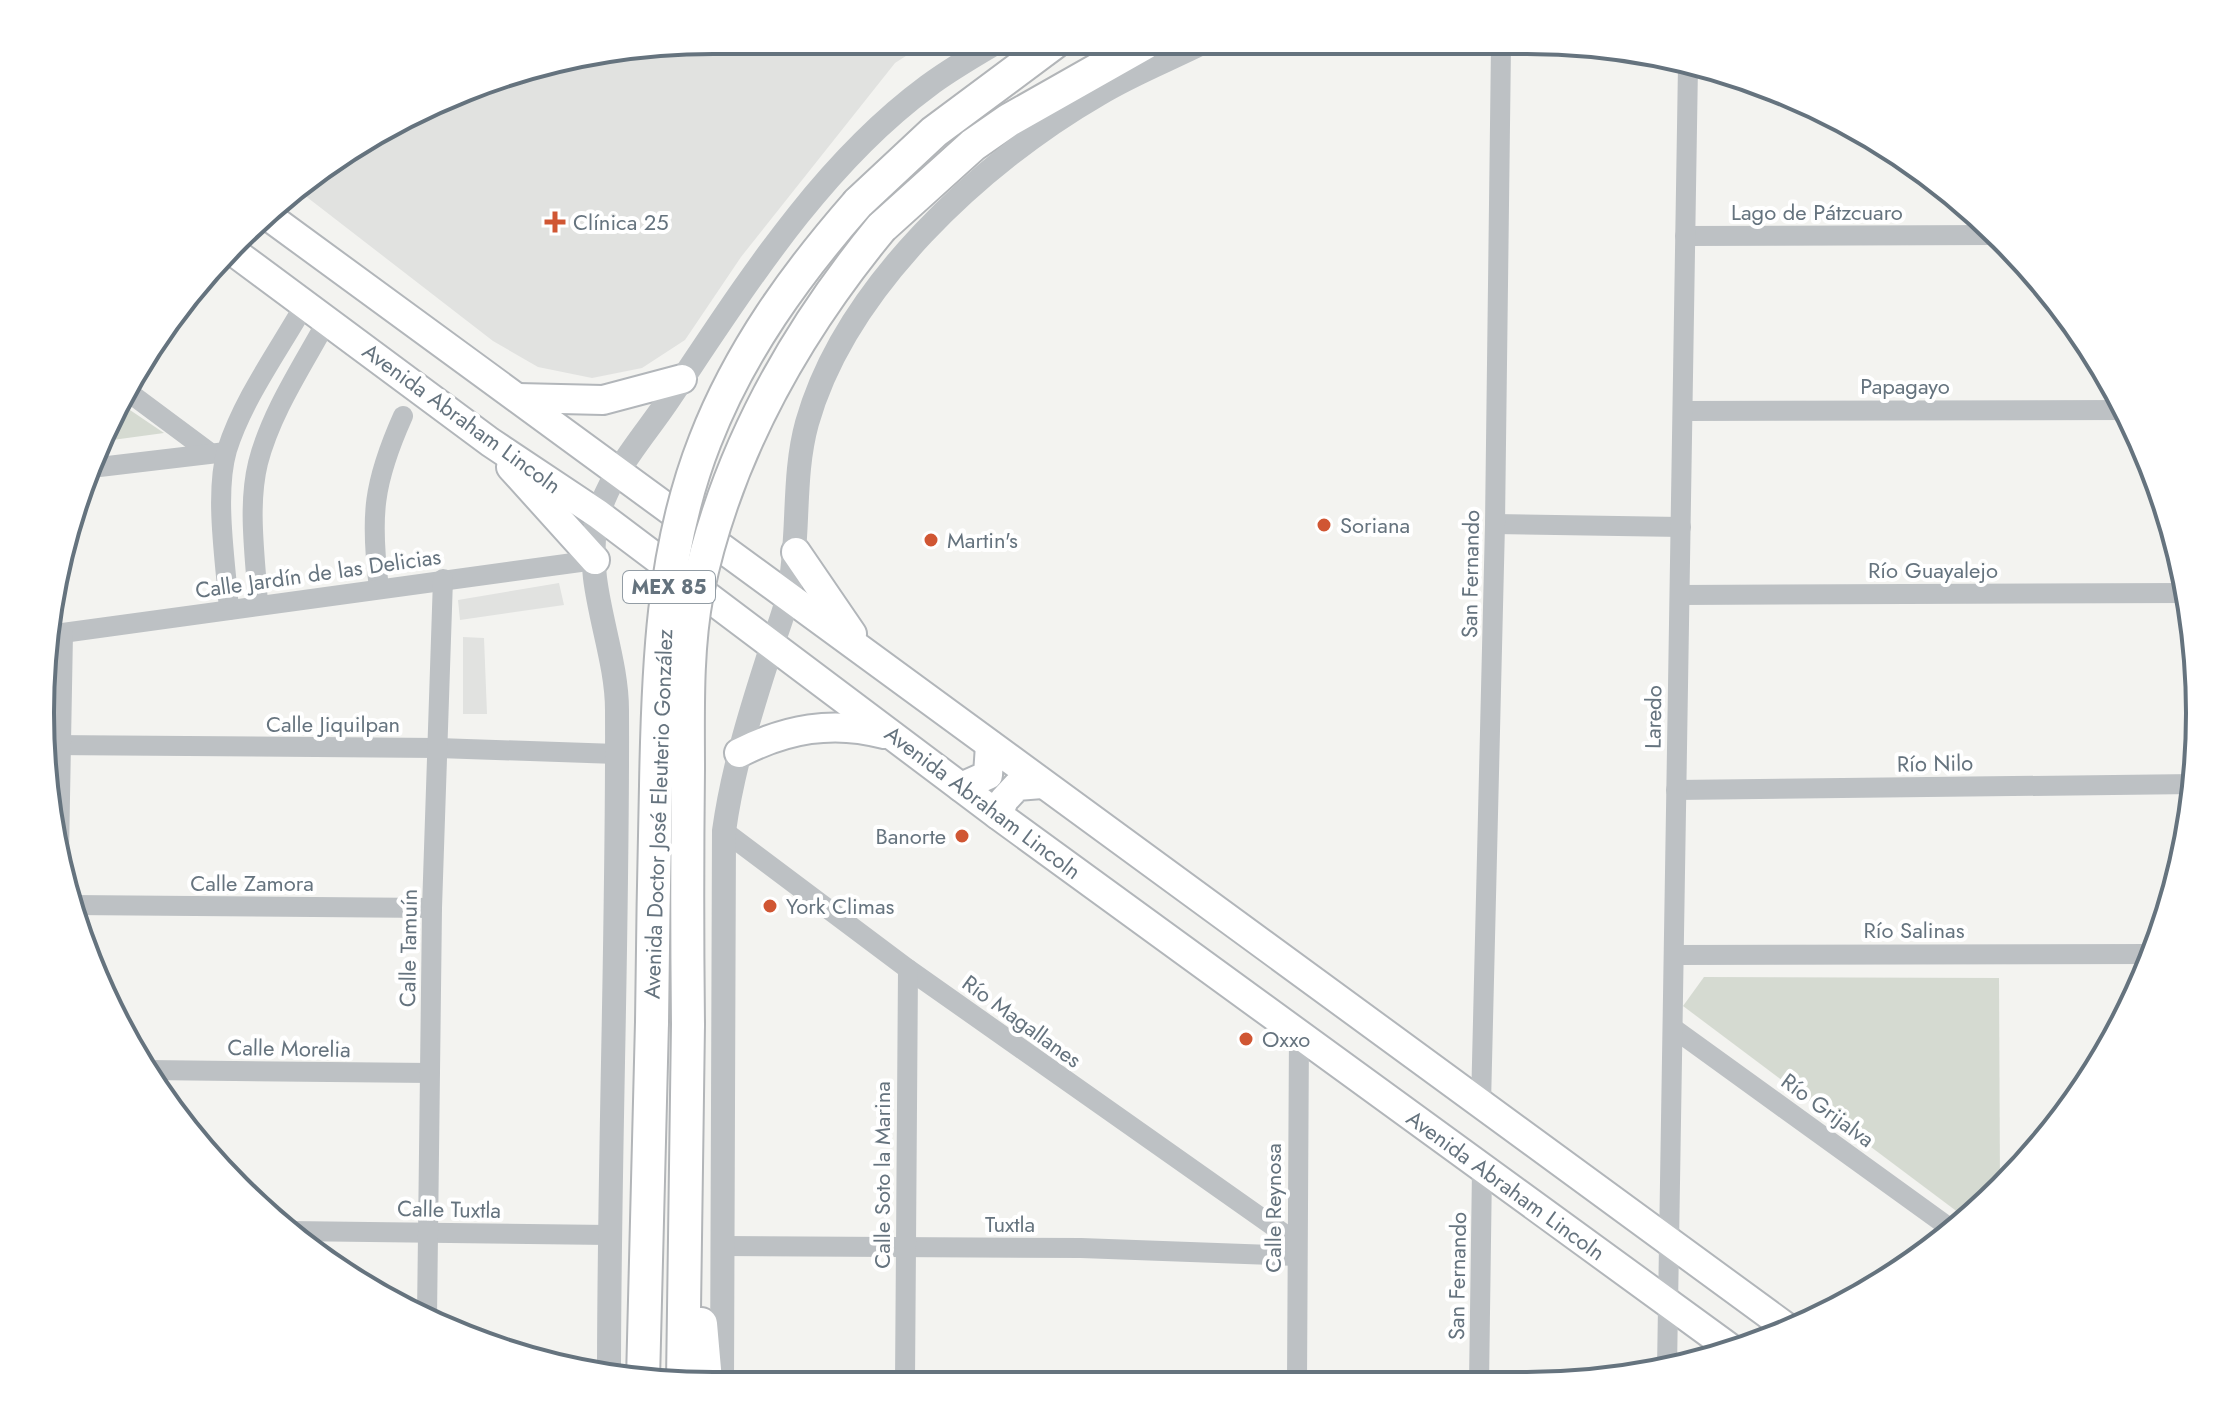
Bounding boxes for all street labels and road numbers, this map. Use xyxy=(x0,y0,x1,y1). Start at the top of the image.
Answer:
street label: Lago de Pátzcuaro xyxy=(1731,196,1903,228)
street label: Avenida Abraham Lincoln xyxy=(356,335,568,501)
street label: Papagayo xyxy=(1860,370,1950,402)
street label: San Fernando xyxy=(1453,510,1487,638)
street label: Calle Jardín de las Delicias xyxy=(193,540,443,606)
street label: Río Guayalejo xyxy=(1868,554,1998,586)
road number: MEX 85 xyxy=(623,571,715,603)
street label: Avenida Doctor José Eleuterio González xyxy=(636,628,680,1000)
street label: Laredo xyxy=(1636,685,1670,749)
street label: Calle Jiquilpan xyxy=(266,708,400,740)
street label: Avenida Abraham Lincoln xyxy=(878,717,1088,887)
street label: Río Nilo xyxy=(1896,746,1974,780)
street label: Calle Zamora xyxy=(190,867,314,899)
street label: Calle Tamuín xyxy=(391,889,425,1007)
street label: Río Salinas xyxy=(1863,914,1965,946)
street label: Río Magallanes xyxy=(956,967,1088,1075)
street label: Calle Morelia xyxy=(227,1031,351,1065)
street label: Río Grijalva xyxy=(1775,1065,1881,1155)
street label: Calle Soto la Marina xyxy=(866,1081,898,1269)
street label: Avenida Abraham Lincoln xyxy=(1400,1102,1612,1268)
street label: Calle Reynosa xyxy=(1257,1143,1289,1273)
street label: Calle Tuxtla xyxy=(397,1192,501,1226)
street label: Tuxtla xyxy=(985,1208,1035,1240)
street label: San Fernando xyxy=(1440,1212,1474,1340)

